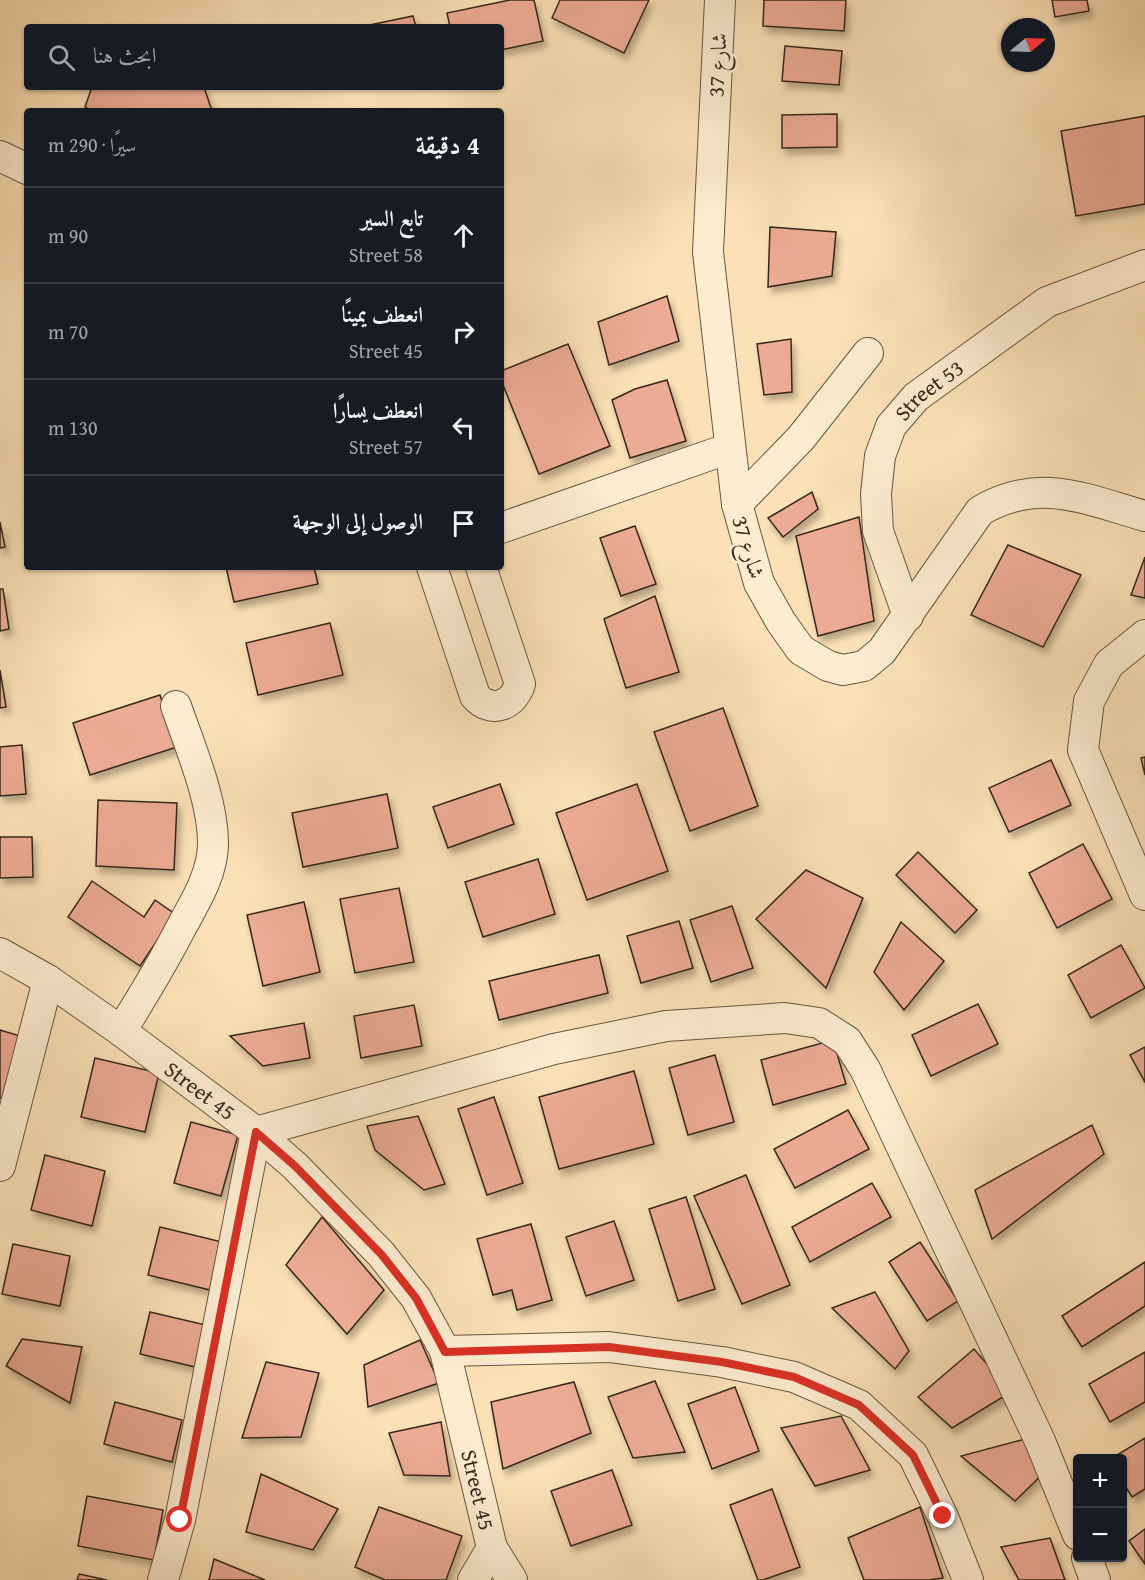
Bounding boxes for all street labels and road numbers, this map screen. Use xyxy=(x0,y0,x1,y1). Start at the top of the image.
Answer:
street label: شارع 37 xyxy=(699,32,738,98)
street label: Street 53 xyxy=(887,352,970,428)
street label: شارع 37 xyxy=(721,512,774,583)
street label: Street 45 xyxy=(158,1053,242,1128)
street label: Street 45 xyxy=(453,1446,503,1533)

